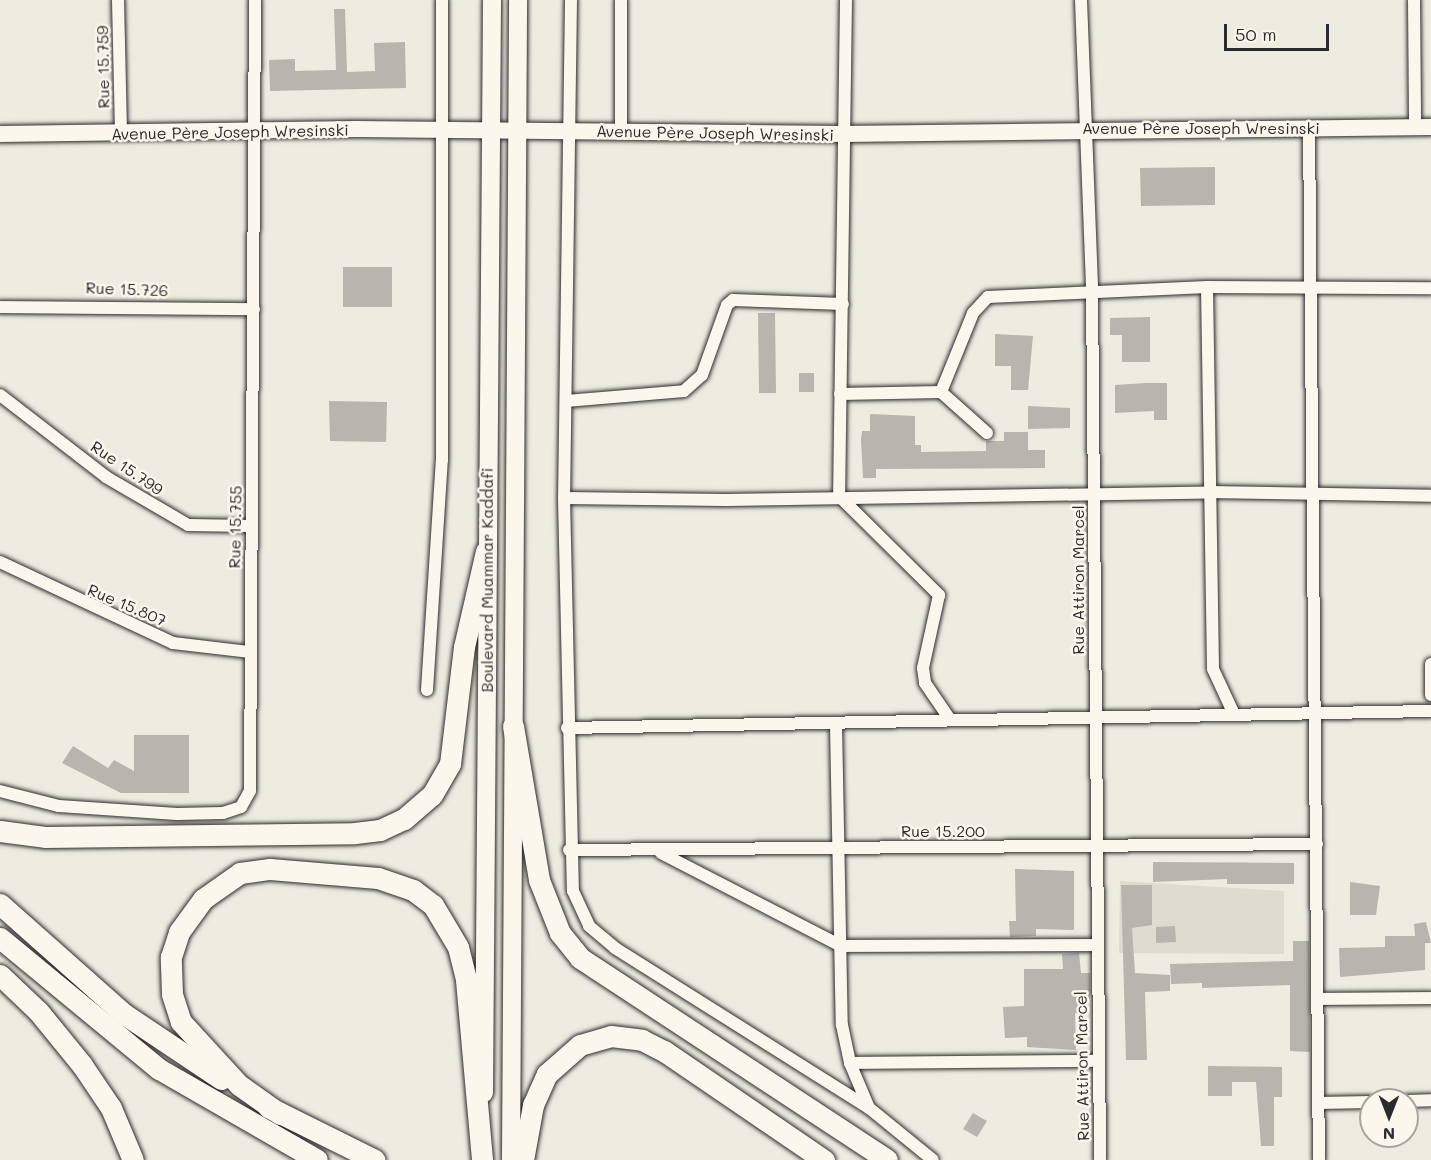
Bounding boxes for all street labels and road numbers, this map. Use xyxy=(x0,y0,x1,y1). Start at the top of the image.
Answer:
street label: Rue 15.759 xyxy=(93,25,113,109)
street label: Avenue Père Joseph Wresinski xyxy=(1082,118,1320,138)
street label: Avenue Père Joseph Wresinski xyxy=(111,120,349,144)
street label: Avenue Père Joseph Wresinski xyxy=(596,121,834,145)
street label: Rue 15.726 xyxy=(85,278,169,300)
street label: Rue 15.799 xyxy=(87,437,167,499)
street label: Boulevard Muammar Kaddafi xyxy=(477,468,497,692)
street label: Rue 15.755 xyxy=(225,485,245,569)
street label: Rue Attiron Marcel xyxy=(1068,505,1088,655)
street label: Rue 15.807 xyxy=(85,580,169,630)
street label: Rue 15.200 xyxy=(901,821,985,841)
street label: Rue Attiron Marcel xyxy=(1071,991,1093,1141)

